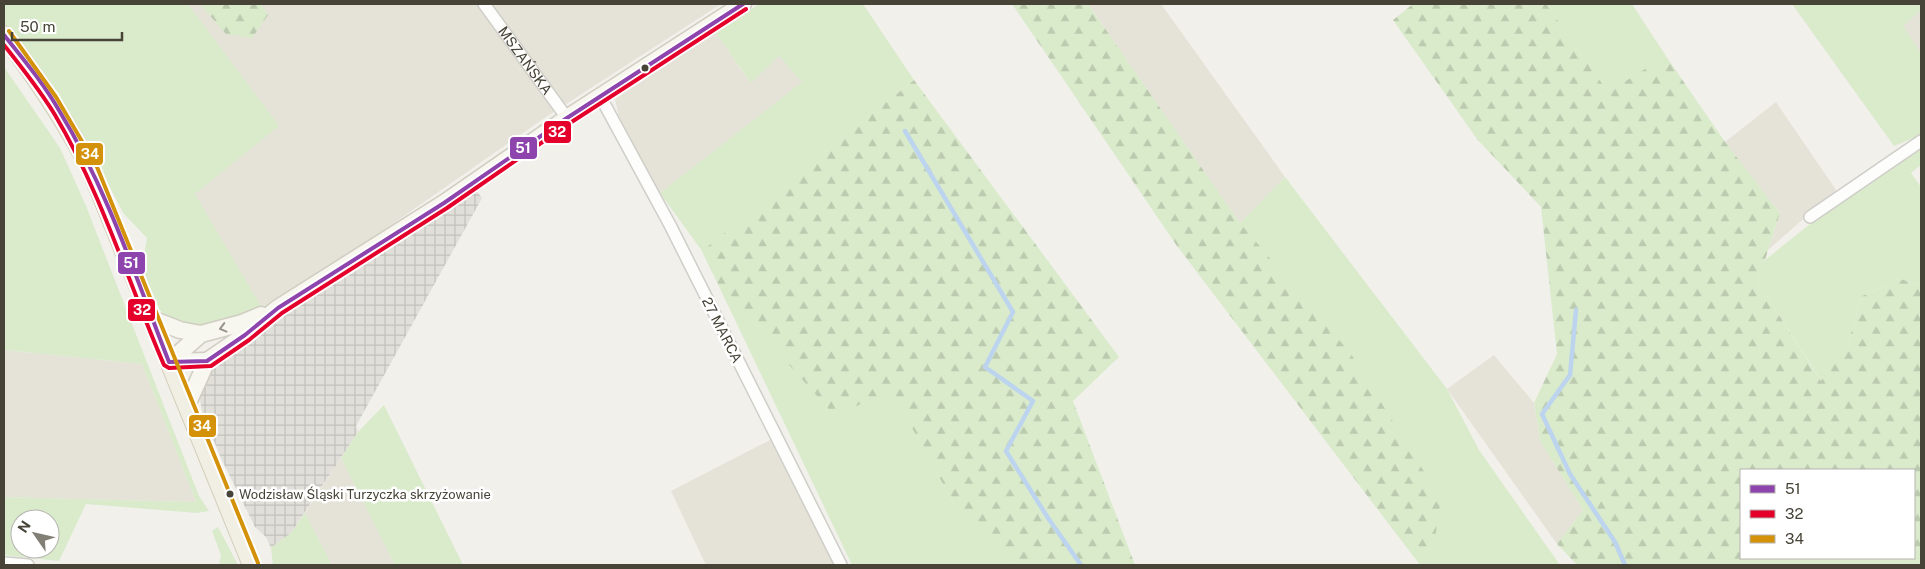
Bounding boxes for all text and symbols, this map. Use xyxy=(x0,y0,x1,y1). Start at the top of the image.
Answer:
scale bar xyxy=(12,10,122,42)
text: 50 m xyxy=(20,18,55,35)
street label: MSZAŃSKA xyxy=(495,23,555,98)
unlabelled marker xyxy=(640,63,650,73)
line badge: 32 xyxy=(543,120,572,144)
text: 32 xyxy=(548,124,566,140)
line badge: 51 xyxy=(509,136,538,160)
text: 51 xyxy=(515,140,531,156)
line badge: 34 xyxy=(75,142,104,166)
text: 34 xyxy=(81,146,99,162)
line badge: 51 xyxy=(117,251,146,275)
text: 51 xyxy=(123,255,139,271)
street label: 27 MARCA xyxy=(699,295,745,365)
line badge: 32 xyxy=(127,298,156,322)
text: 32 xyxy=(133,302,151,318)
one-way arrow xyxy=(219,322,228,333)
line badge: 34 xyxy=(188,414,217,438)
text: 34 xyxy=(193,418,211,434)
legend xyxy=(1740,469,1915,559)
text: 51 xyxy=(1785,480,1801,497)
place label: Wodzisław Śląski Turzyczka skrzyżowanie xyxy=(239,486,491,502)
marker: Wodzisław Śląski Turzyczka skrzyżowanie xyxy=(225,489,235,499)
text: 32 xyxy=(1785,505,1803,522)
north arrow xyxy=(10,509,60,559)
text: N xyxy=(15,518,34,536)
text: 34 xyxy=(1785,530,1804,547)

